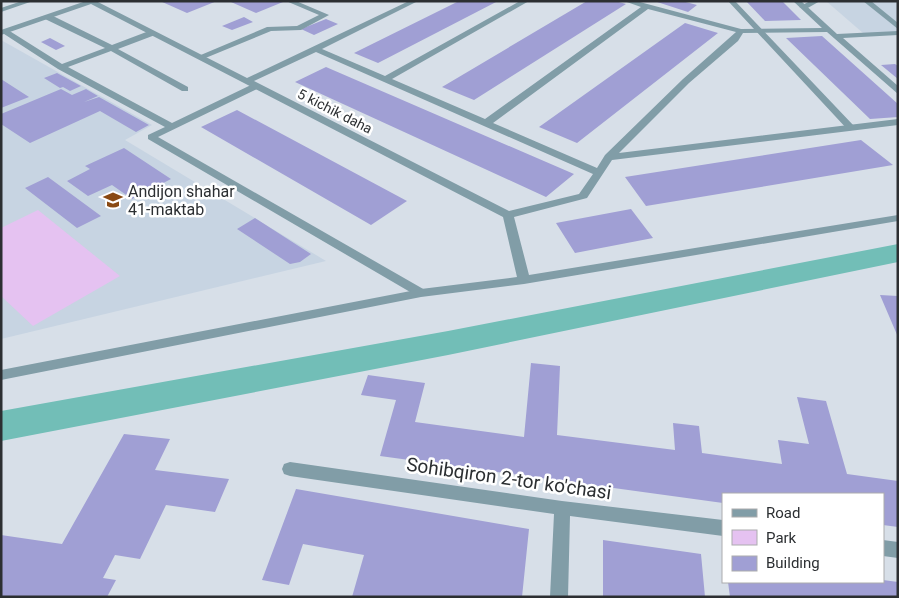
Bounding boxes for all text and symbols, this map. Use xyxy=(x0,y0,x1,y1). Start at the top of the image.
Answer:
street label: 5 kichik daha xyxy=(295,85,375,137)
place label: Andijon shahar 41-maktab xyxy=(128,182,235,219)
school or university icon: Andijon shahar 41-maktab xyxy=(102,189,124,211)
street label: Sohibqiron 2-tor ko'chasi xyxy=(405,453,613,504)
legend xyxy=(722,493,884,583)
text: Road xyxy=(766,504,800,522)
text: Park xyxy=(766,529,797,547)
text: Building xyxy=(766,554,820,572)

